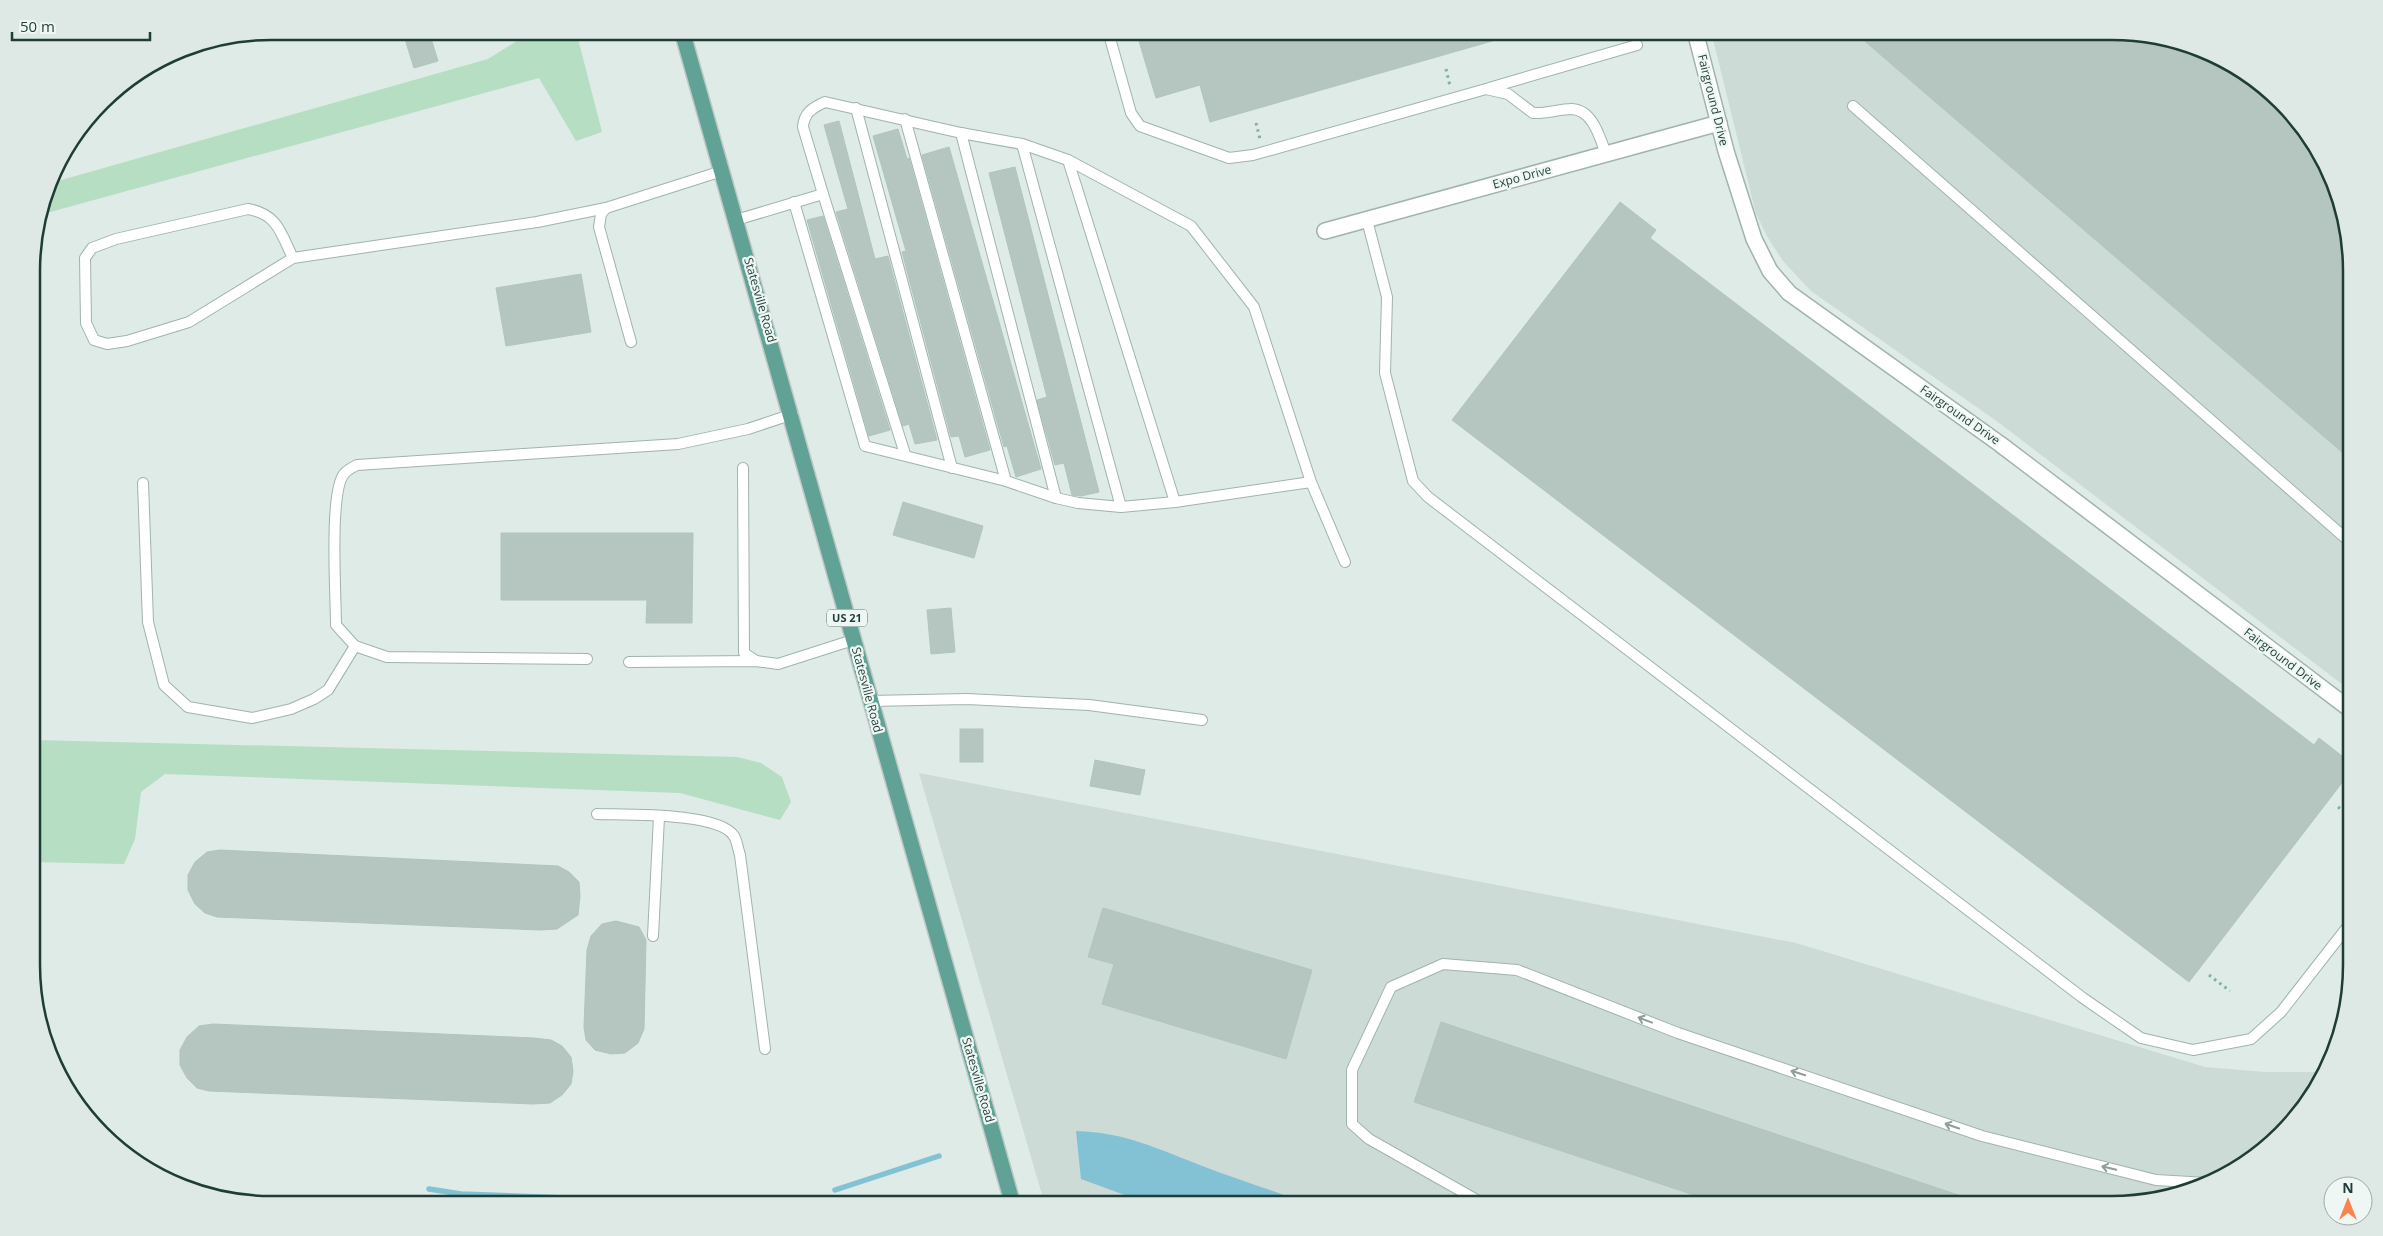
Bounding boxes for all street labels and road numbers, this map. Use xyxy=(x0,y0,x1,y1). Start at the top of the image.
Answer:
street label: Fairground Drive xyxy=(1694,52,1733,148)
street label: Expo Drive xyxy=(1491,160,1553,192)
street label: Statesville Road xyxy=(740,255,781,344)
street label: Fairground Drive xyxy=(1917,381,2004,449)
road number: US 21 xyxy=(827,610,867,626)
street label: Fairground Drive xyxy=(2241,624,2326,694)
street label: Statesville Road xyxy=(848,645,887,734)
street label: Statesville Road xyxy=(958,1035,999,1124)

